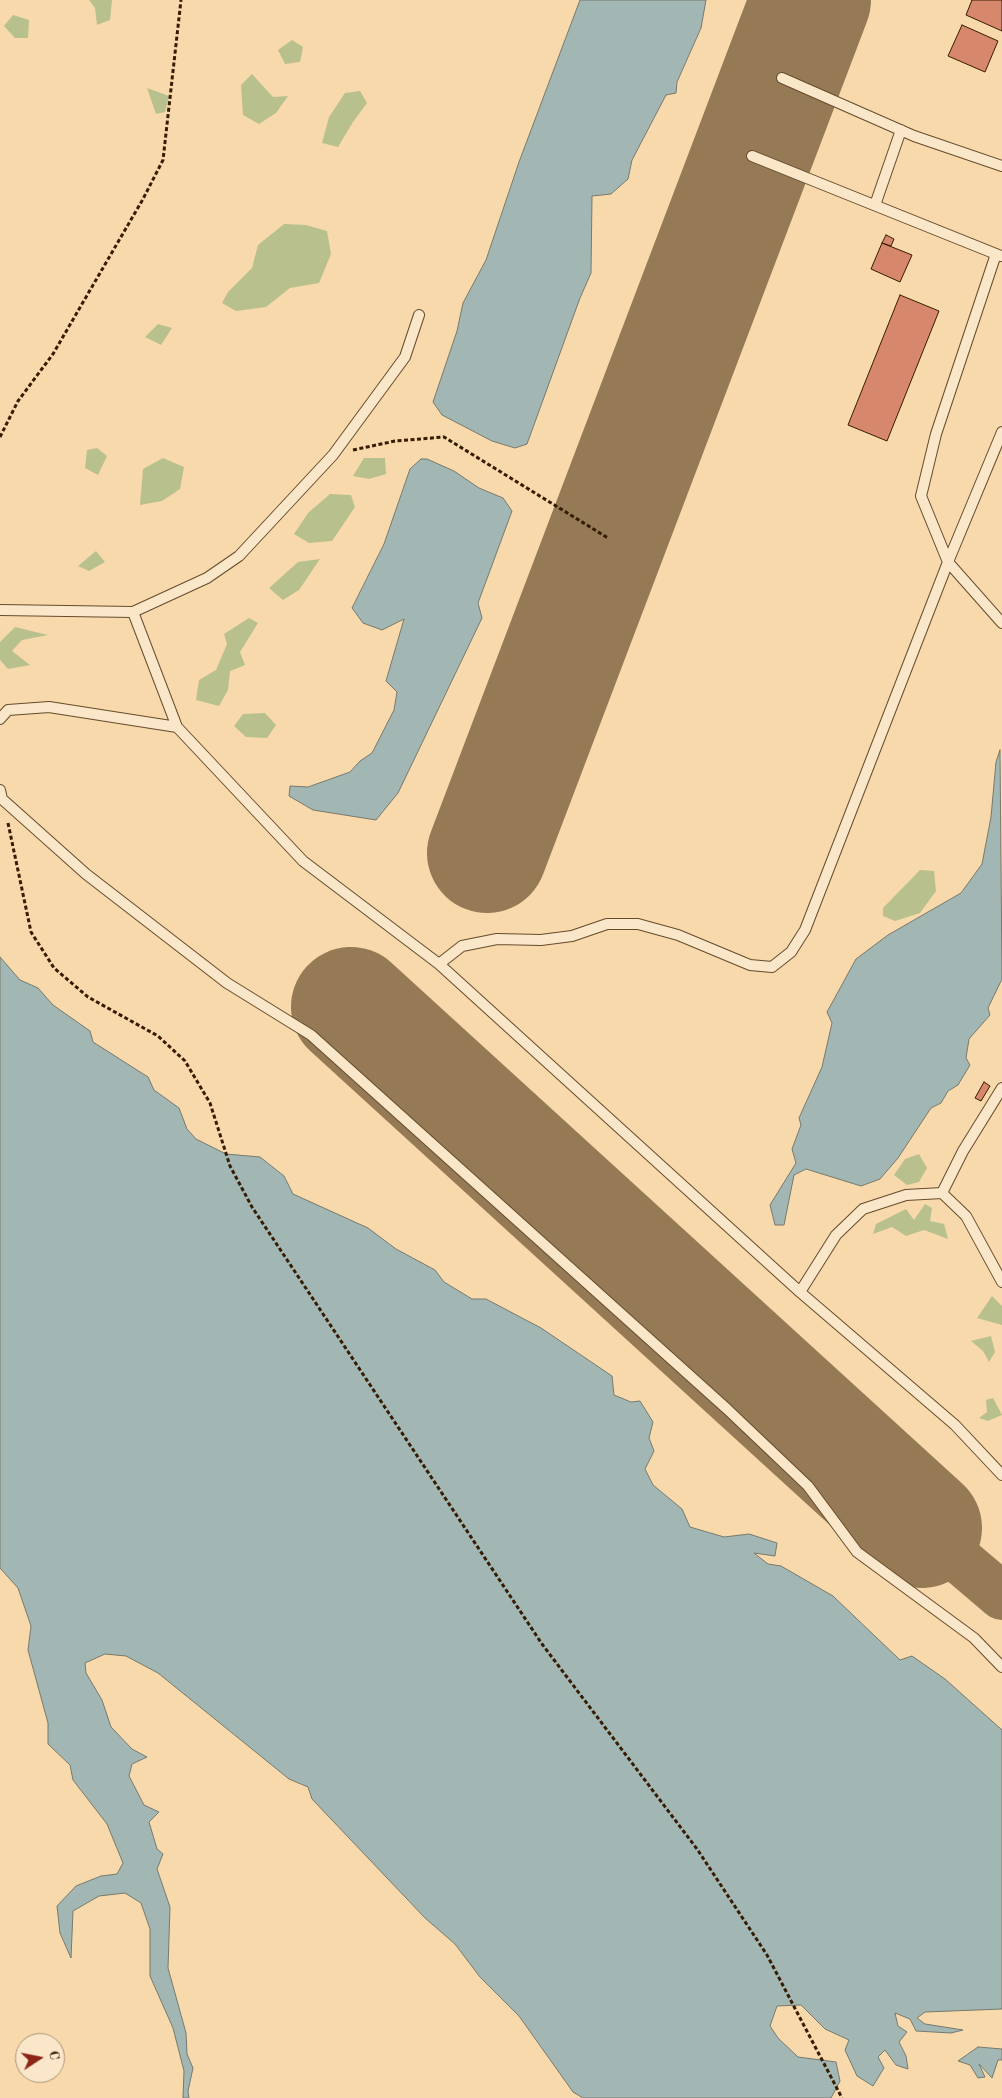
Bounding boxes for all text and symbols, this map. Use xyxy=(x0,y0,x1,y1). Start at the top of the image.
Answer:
north arrow xyxy=(15,2033,65,2083)
text: С xyxy=(46,2049,61,2061)

